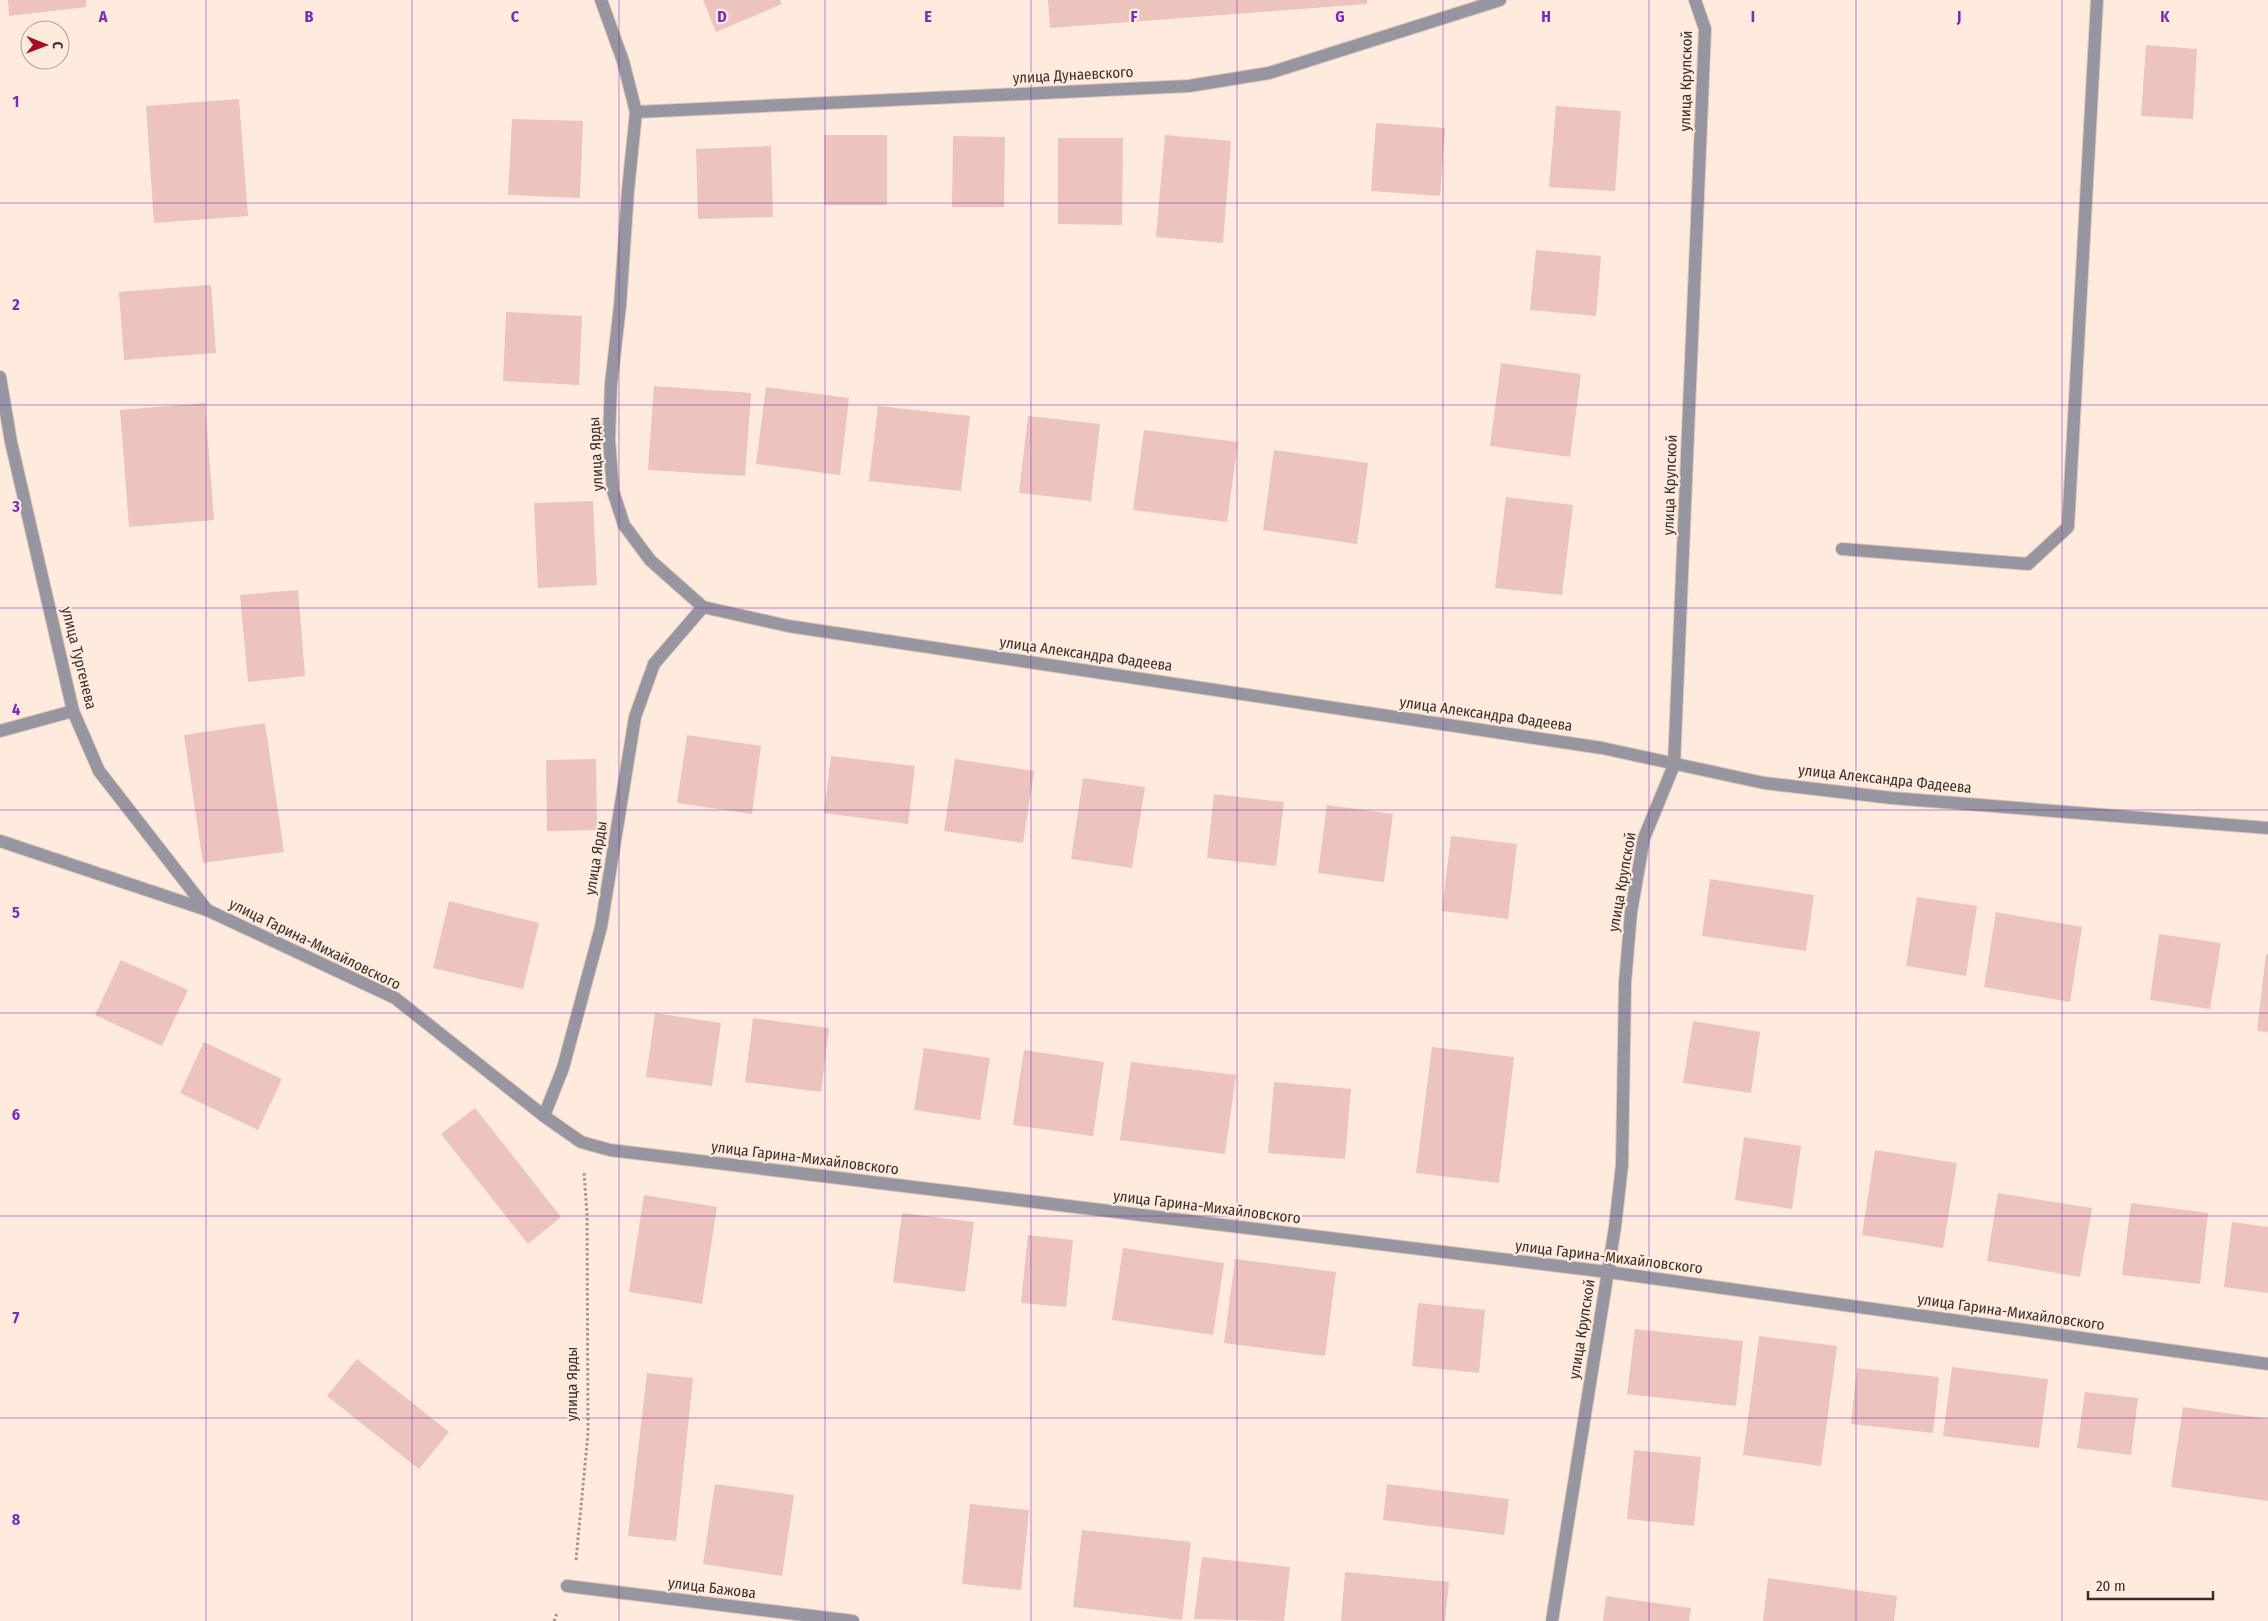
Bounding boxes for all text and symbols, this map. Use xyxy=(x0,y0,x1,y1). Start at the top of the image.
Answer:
text: A xyxy=(98,7,108,26)
text: B xyxy=(305,7,314,26)
text: C xyxy=(511,7,520,26)
text: D xyxy=(717,7,727,26)
text: E xyxy=(924,7,932,26)
text: F xyxy=(1130,7,1138,26)
text: G xyxy=(1335,7,1345,26)
text: H xyxy=(1541,7,1551,26)
text: I xyxy=(1751,7,1755,26)
text: J xyxy=(1956,7,1961,26)
text: K xyxy=(2160,7,2170,26)
north arrow xyxy=(20,20,70,70)
street label: улица Крупской xyxy=(1676,30,1696,132)
text: С xyxy=(49,41,66,50)
street label: улица Дунаевского xyxy=(1012,63,1134,87)
text: 1 xyxy=(13,92,19,111)
text: 2 xyxy=(11,295,20,314)
street label: улица Ярды xyxy=(585,416,607,492)
street label: улица Крупской xyxy=(1659,434,1681,536)
text: 3 xyxy=(11,497,20,516)
street label: улица Тургенева xyxy=(58,605,100,711)
street label: улица Александра Фадеева xyxy=(998,633,1174,675)
street label: улица Александра Фадеева xyxy=(1398,693,1574,735)
text: 4 xyxy=(12,700,20,719)
street label: улица Александра Фадеева xyxy=(1797,761,1973,797)
street label: улица Ярды xyxy=(581,820,611,896)
street label: улица Крупской xyxy=(1604,831,1640,933)
street label: улица Гарина-Михайловского xyxy=(226,895,404,993)
text: 5 xyxy=(12,903,20,922)
text: 6 xyxy=(12,1105,20,1124)
street label: улица Гарина-Михайловского xyxy=(710,1138,900,1178)
street label: улица Гарина-Михайловского xyxy=(1112,1187,1302,1227)
street label: улица Гарина-Михайловского xyxy=(1514,1237,1704,1277)
street label: улица Крупской xyxy=(1565,1278,1599,1380)
street label: улица Гарина-Михайловского xyxy=(1916,1290,2106,1334)
text: 7 xyxy=(13,1308,20,1327)
street label: улица Ярды xyxy=(563,1347,581,1421)
text: 8 xyxy=(12,1510,21,1529)
scale bar xyxy=(2088,1568,2213,1600)
street label: улица Бажова xyxy=(667,1574,757,1602)
text: 20 m xyxy=(2096,1577,2126,1595)

